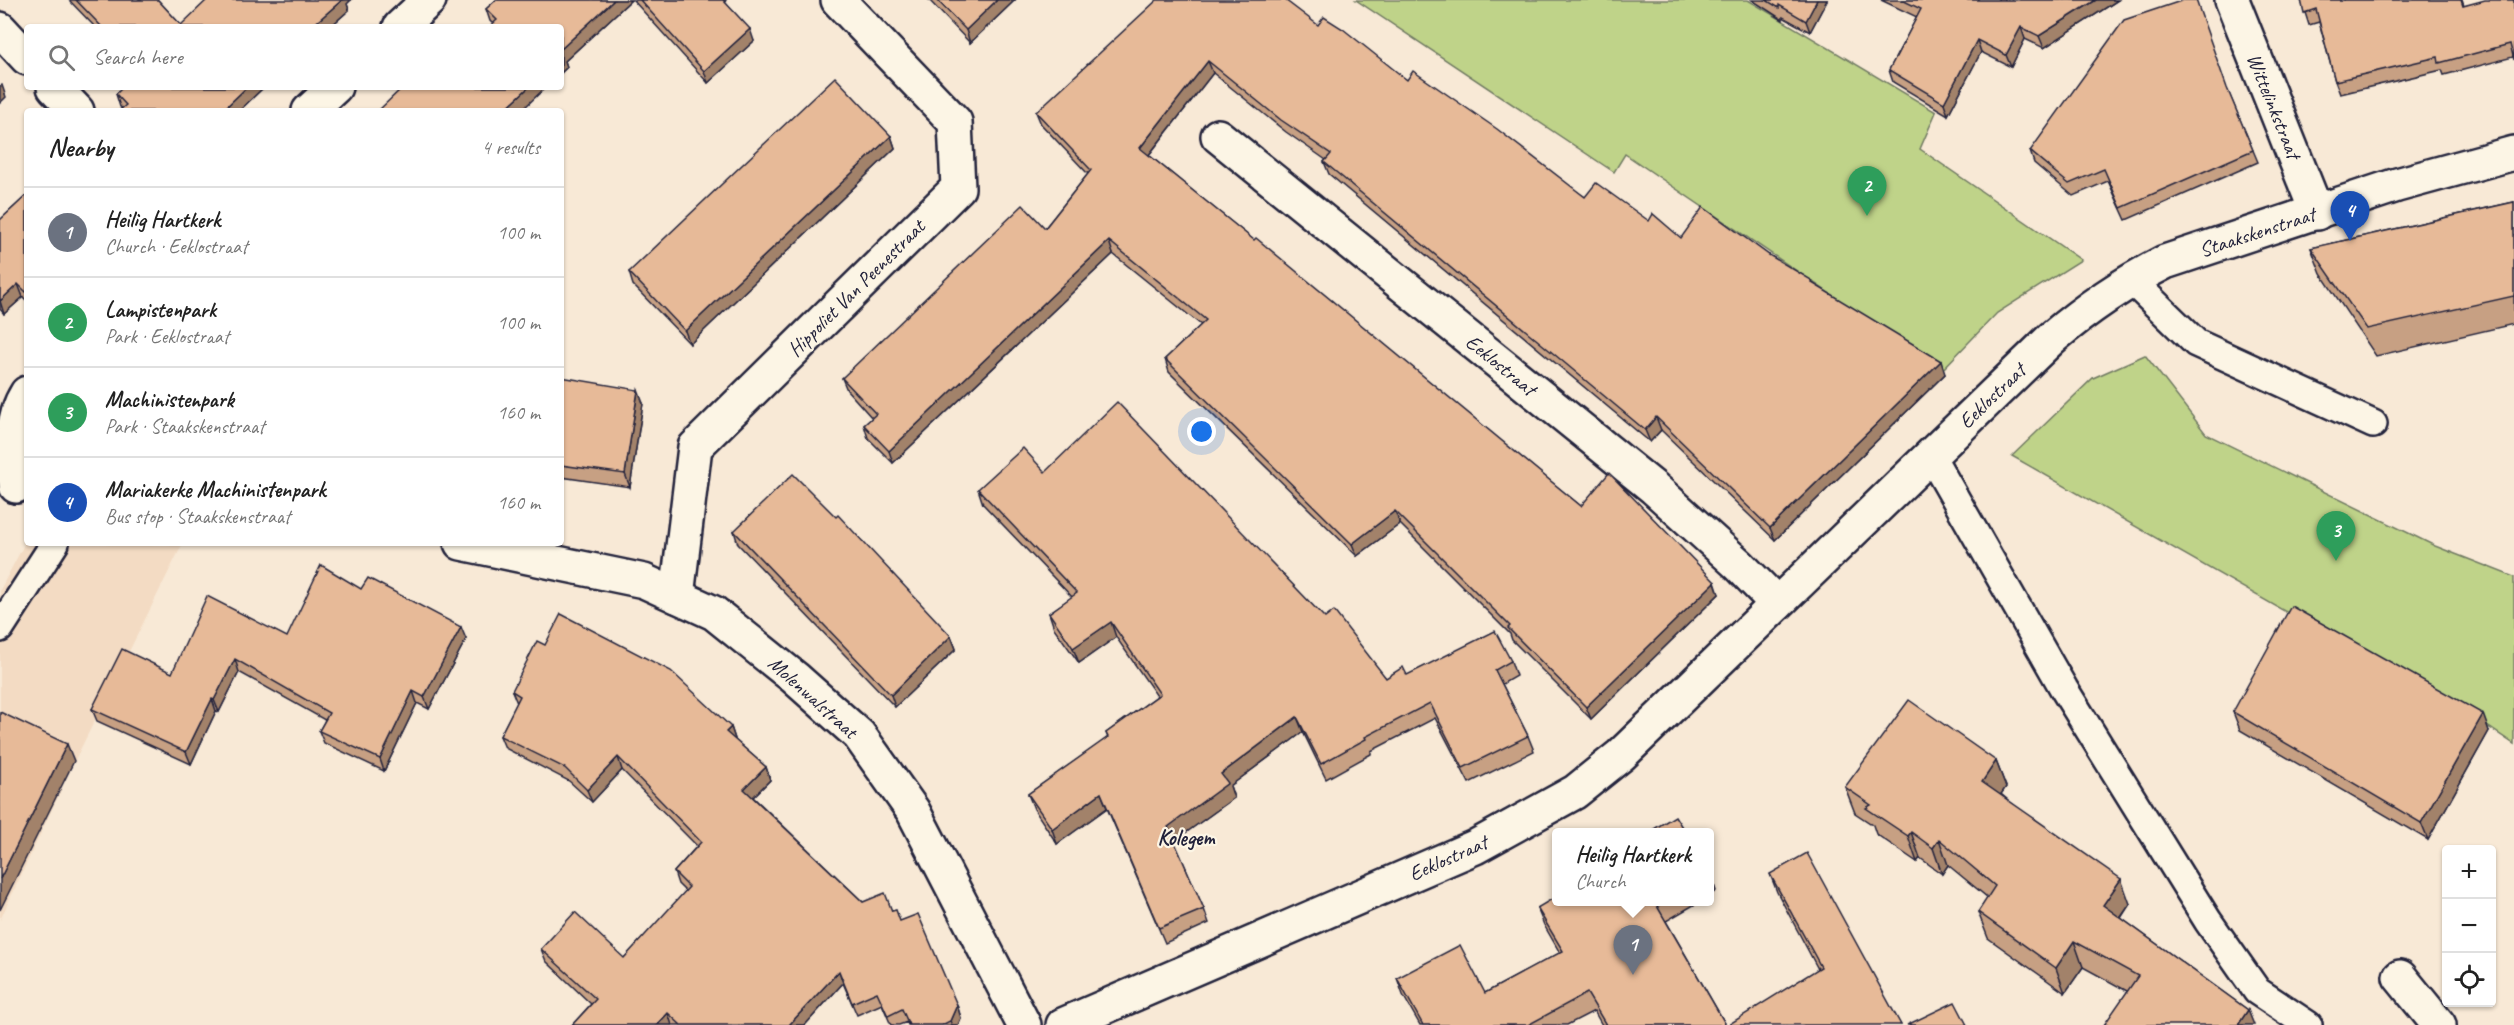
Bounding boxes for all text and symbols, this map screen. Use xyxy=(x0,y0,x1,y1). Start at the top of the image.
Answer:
search box xyxy=(24,24,564,90)
icon: search xyxy=(45,41,78,74)
text: Search here xyxy=(93,43,183,71)
street label: Wittelinkstraat xyxy=(2241,50,2308,165)
text: Nearby xyxy=(48,131,113,164)
text: 4 results xyxy=(481,135,540,160)
pin: 2 xyxy=(1848,166,1886,216)
pin: 4 xyxy=(2330,192,2370,241)
street label: Staakskenstraat xyxy=(2196,200,2321,263)
text: Heilig Hartkerk xyxy=(105,206,220,234)
street label: Hippoliet Van Peenestraat xyxy=(782,212,932,362)
text: 1 xyxy=(63,220,72,245)
text: 100 m xyxy=(497,220,540,245)
text: Church · Eeklostraat xyxy=(105,234,248,259)
text: Lampistenpark xyxy=(105,296,216,324)
text: 2 xyxy=(63,310,72,335)
text: 100 m xyxy=(497,310,540,335)
text: Park · Eeklostraat xyxy=(105,324,229,349)
street label: Eeklostraat xyxy=(1461,329,1544,403)
street label: Eeklostraat xyxy=(1953,356,2033,434)
text: Machinistenpark xyxy=(105,386,234,414)
text: 3 xyxy=(63,400,72,425)
text: 160 m xyxy=(497,400,540,425)
text: Park · Staakskenstraat xyxy=(105,414,265,439)
your location xyxy=(1187,417,1216,446)
text: Mariakerke Machinistenpark xyxy=(105,476,326,504)
text: 4 xyxy=(63,490,72,515)
text: 160 m xyxy=(497,490,540,515)
text: Bus stop · Staakskenstraat xyxy=(105,504,290,529)
pin: 3 xyxy=(2316,512,2356,561)
street label: Molenwalstraat xyxy=(763,650,865,745)
district label: Kolegem xyxy=(1157,824,1216,852)
street label: Eeklostraat xyxy=(1405,828,1494,887)
popup xyxy=(1552,828,1714,906)
text: Heilig Hartkerk xyxy=(1575,841,1691,869)
map controls xyxy=(2442,845,2496,1007)
button: + xyxy=(2442,845,2496,899)
text: Church xyxy=(1575,869,1625,894)
button: − xyxy=(2442,899,2496,953)
pin: 1 xyxy=(1614,926,1652,975)
button: locate xyxy=(2442,953,2496,1007)

